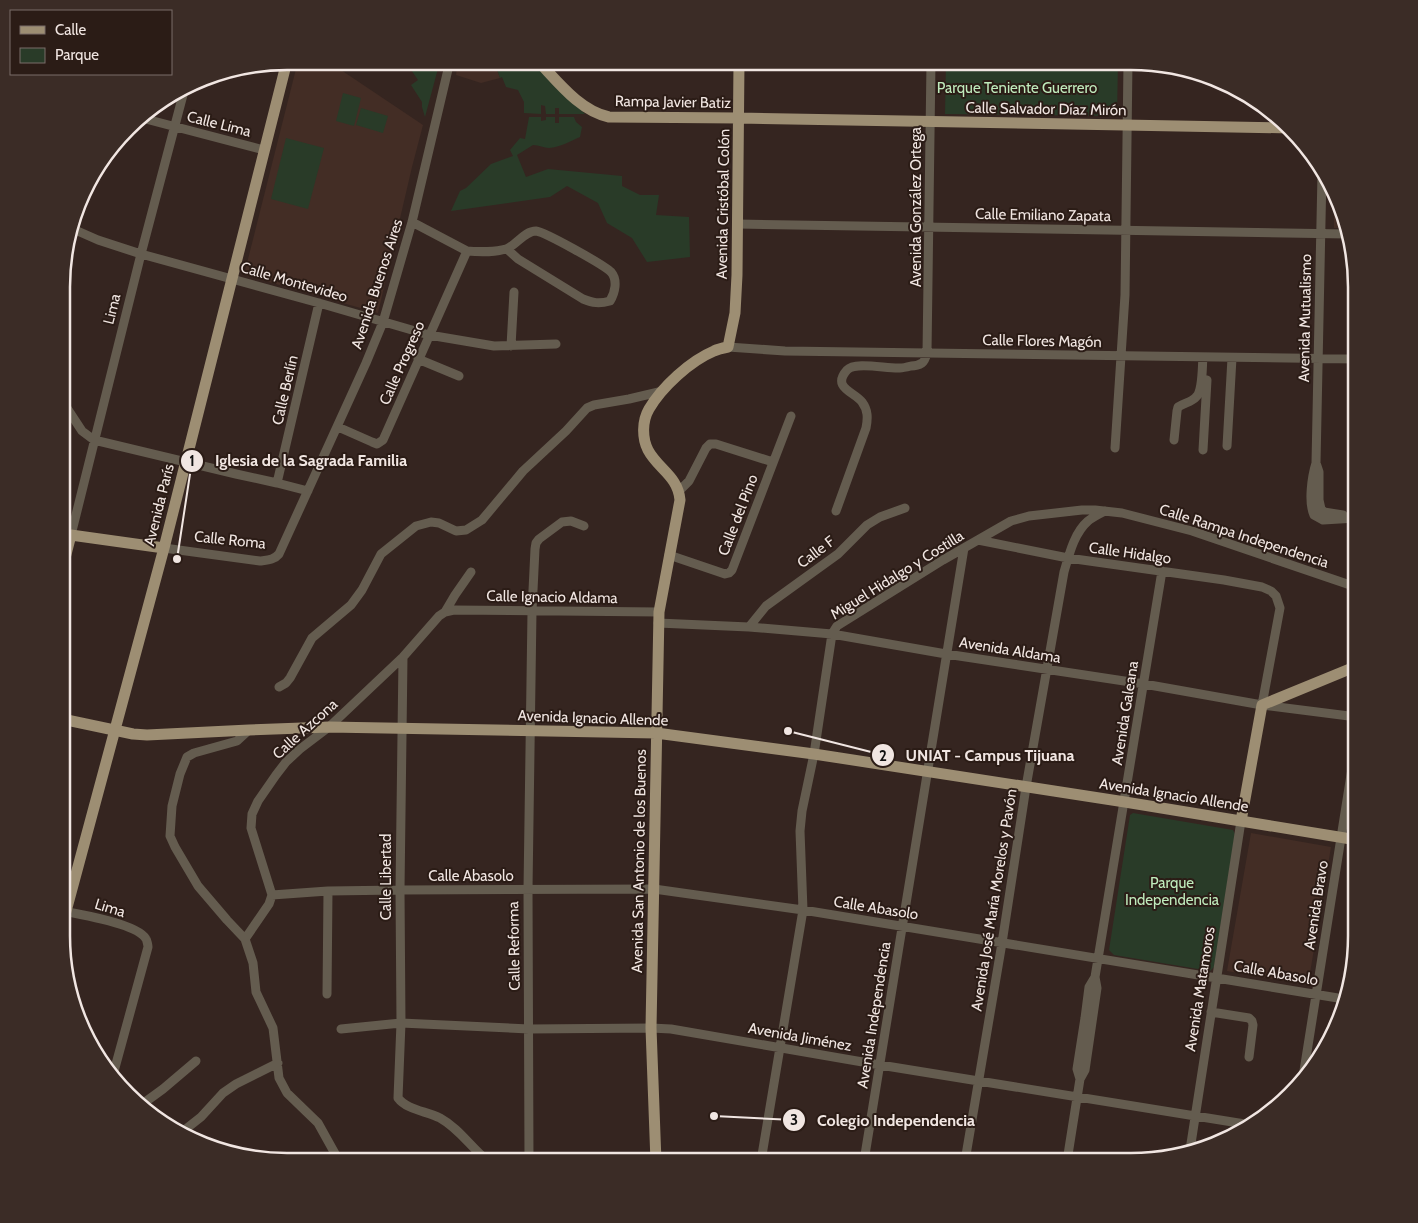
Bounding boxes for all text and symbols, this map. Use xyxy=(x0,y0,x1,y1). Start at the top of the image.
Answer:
legend xyxy=(10,10,172,75)
text: Calle xyxy=(55,21,86,39)
text: Parque xyxy=(55,46,99,64)
park label: Parque Teniente Guerrero xyxy=(937,79,1097,97)
street label: Rampa Javier Batiz xyxy=(615,92,731,112)
street label: Calle Salvador Díaz Mirón xyxy=(965,99,1127,119)
street label: Calle Lima xyxy=(185,107,254,141)
street label: Avenida González Ortega xyxy=(907,126,925,287)
street label: Avenida Cristóbal Colón xyxy=(713,129,733,279)
street label: Calle Emiliano Zapata xyxy=(975,205,1112,225)
street label: Avenida Buenos Aires xyxy=(347,217,407,351)
street label: Avenida Mutualismo xyxy=(1295,254,1315,382)
street label: Calle Montevideo xyxy=(238,258,350,306)
street label: Lima xyxy=(100,291,125,326)
street label: Calle Progreso xyxy=(375,318,429,408)
street label: Calle Flores Magón xyxy=(982,331,1102,351)
street label: Calle Berlín xyxy=(268,353,302,427)
callout: Iglesia de la Sagrada Familia xyxy=(180,445,417,476)
text: Iglesia de la Sagrada Familia xyxy=(215,451,407,470)
text: 1 xyxy=(189,452,195,470)
street label: Avenida París xyxy=(140,462,178,548)
street label: Calle del Pino xyxy=(714,472,762,558)
street label: Calle Rampa Independencia xyxy=(1157,500,1332,572)
street label: Miguel Hidalgo y Costilla xyxy=(827,526,968,623)
street label: Calle Roma xyxy=(193,527,267,553)
street label: Calle F xyxy=(794,532,838,572)
street label: Calle Hidalgo xyxy=(1088,538,1172,568)
street label: Calle Ignacio Aldama xyxy=(486,587,619,607)
street label: Avenida Aldama xyxy=(958,633,1063,667)
street label: Avenida Galeana xyxy=(1108,659,1142,766)
street label: Calle Azcona xyxy=(269,695,342,763)
street label: Avenida Ignacio Allende xyxy=(517,706,669,730)
callout: UNIAT - Campus Tijuana xyxy=(870,740,1084,771)
text: UNIAT - Campus Tijuana xyxy=(905,746,1075,765)
text: 2 xyxy=(879,747,887,765)
street label: Avenida San Antonio de los Buenos xyxy=(628,749,650,973)
street label: Avenida Ignacio Allende xyxy=(1098,774,1250,816)
street label: Avenida José María Morelos y Pavón xyxy=(968,788,1020,1012)
street label: Calle Libertad xyxy=(377,834,395,920)
street label: Avenida Bravo xyxy=(1300,859,1332,951)
street label: Calle Abasolo xyxy=(428,867,514,885)
park label: Parque Independencia xyxy=(1125,874,1220,909)
street label: Calle Abasolo xyxy=(832,892,920,924)
street label: Lima xyxy=(93,895,128,921)
street label: Calle Reforma xyxy=(504,901,524,991)
street label: Avenida Matamoros xyxy=(1181,925,1219,1053)
street label: Avenida Independencia xyxy=(854,940,895,1090)
street label: Calle Abasolo xyxy=(1232,957,1320,989)
street label: Avenida Jiménez xyxy=(747,1019,853,1055)
callout: Colegio Independencia xyxy=(782,1105,985,1136)
text: 3 xyxy=(790,1111,798,1129)
text: Colegio Independencia xyxy=(817,1111,975,1130)

